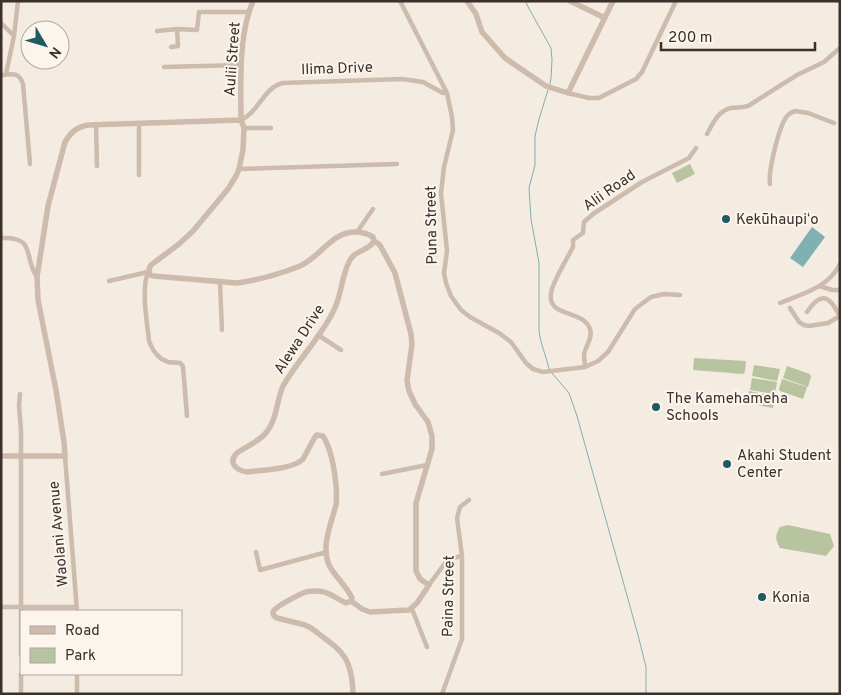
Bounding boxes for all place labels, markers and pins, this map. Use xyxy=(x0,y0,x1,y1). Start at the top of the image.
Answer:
place label: Kekūhaupiʻo xyxy=(736,211,819,230)
marker: Kekūhaupiʻo xyxy=(720,213,732,225)
place label: The Kamehameha Schools xyxy=(666,390,788,426)
marker: The Kamehameha Schools xyxy=(650,401,662,413)
place label: Akahi Student Center xyxy=(737,447,831,483)
marker: Akahi Student Center xyxy=(721,458,733,470)
place label: Konia xyxy=(772,589,810,608)
marker: Konia xyxy=(756,591,768,603)

